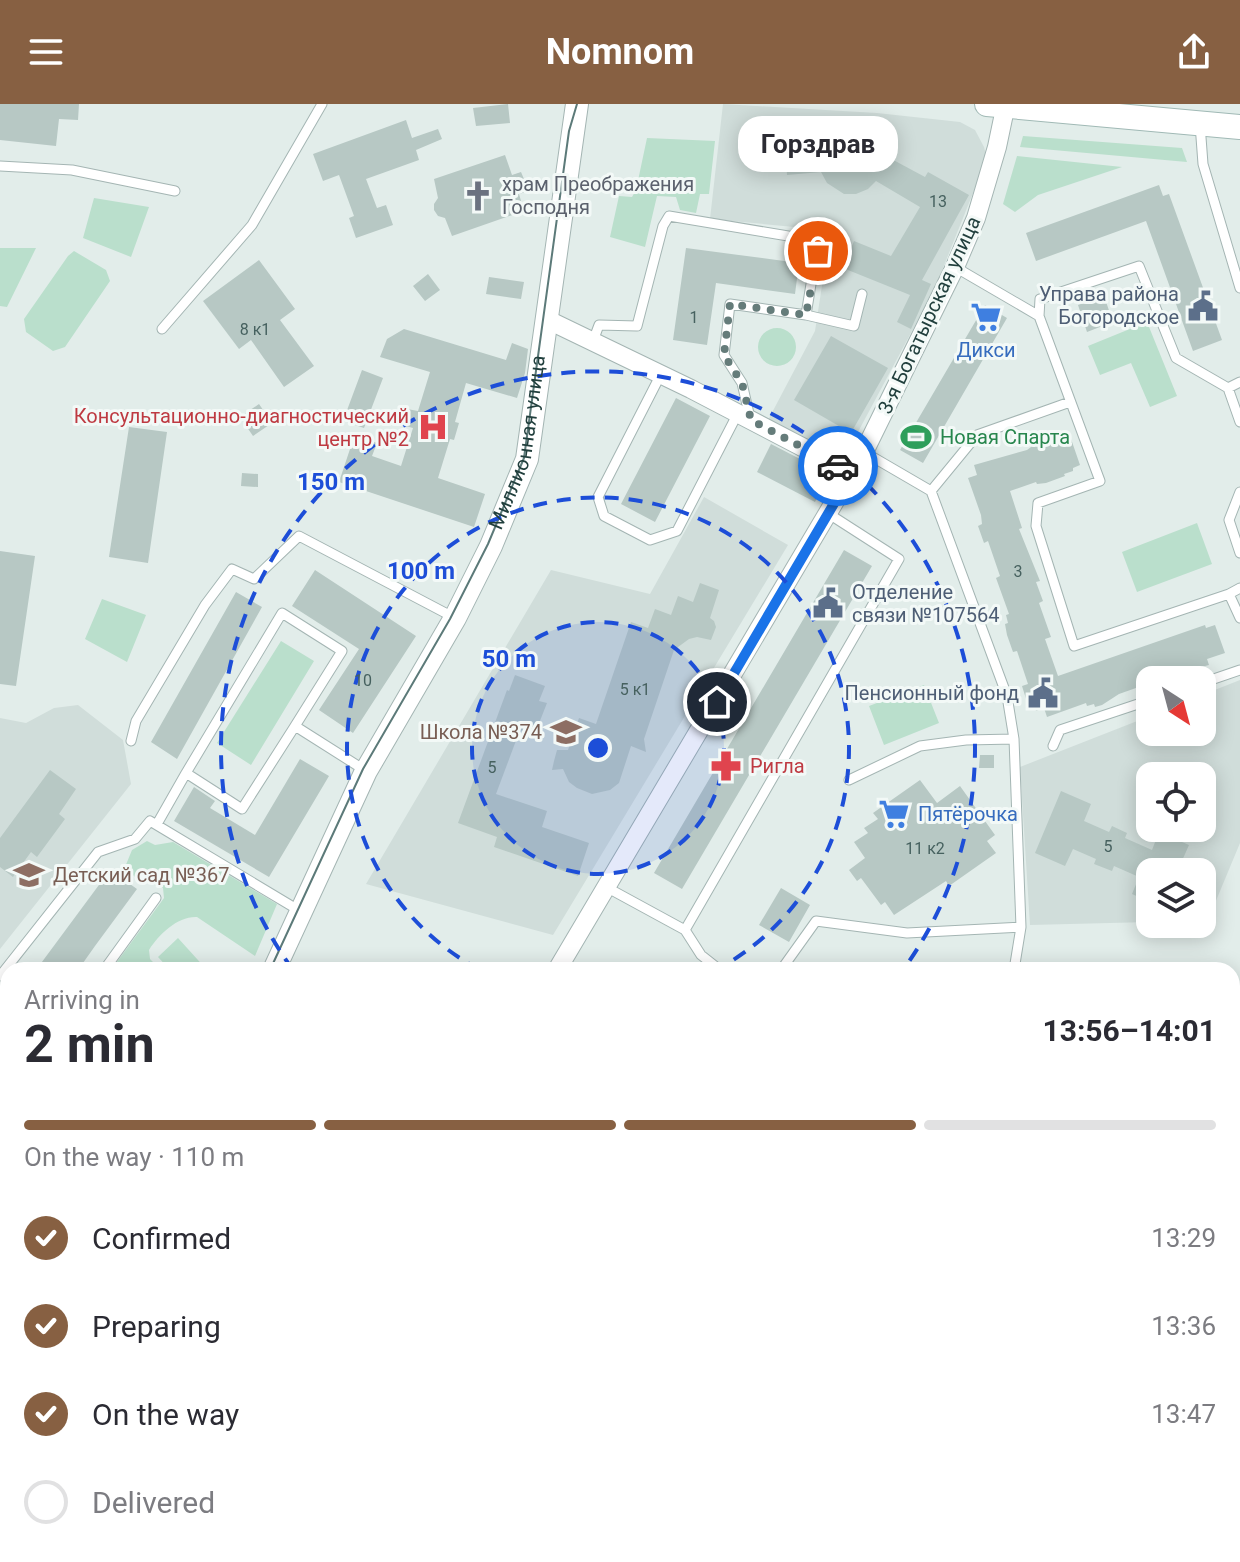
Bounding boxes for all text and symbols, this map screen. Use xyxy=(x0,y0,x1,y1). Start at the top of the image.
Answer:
icon: menu xyxy=(24,30,68,74)
icon: share xyxy=(1172,30,1216,74)
text: Nomnom xyxy=(546,31,694,73)
callout: Горздрав xyxy=(738,115,898,171)
text: Горздрав xyxy=(761,129,875,159)
place label: храм Преображения Господня xyxy=(502,172,694,219)
church icon: храм Преображения Господня xyxy=(461,179,495,213)
house number: 13 xyxy=(929,192,947,211)
street label: 3-я Богатырская улица xyxy=(873,212,985,418)
pin xyxy=(784,217,852,285)
icon: bag xyxy=(796,229,840,273)
place label: Управа района Богородское xyxy=(1039,282,1179,329)
public building icon: Управа района Богородское xyxy=(1186,289,1220,323)
supermarket icon: Дикси xyxy=(969,300,1003,334)
house number: 1 xyxy=(690,308,699,327)
house number: 8 к1 xyxy=(240,320,270,339)
place label: Дикси xyxy=(956,338,1016,362)
street label: Миллионная улица xyxy=(484,354,550,533)
place label: Консультационно-диагностический центр №2 xyxy=(74,404,409,451)
hospital icon: Консультационно-диагностический центр №2 xyxy=(416,410,450,444)
sports icon: Новая Спарта xyxy=(899,420,933,454)
place label: Новая Спарта xyxy=(940,425,1070,449)
courier xyxy=(798,426,878,506)
icon: car xyxy=(816,444,860,488)
text: 150 m xyxy=(297,468,365,496)
text: 100 m xyxy=(387,557,455,585)
house number: 3 xyxy=(1014,562,1023,581)
place label: Отделение связи №107564 xyxy=(852,580,1000,627)
public building icon: Отделение связи №107564 xyxy=(811,586,845,620)
text: 50 m xyxy=(482,645,536,673)
north arrow xyxy=(1136,666,1216,746)
map controls xyxy=(1136,666,1216,938)
pin xyxy=(683,668,751,736)
house number: 10 xyxy=(354,671,372,690)
public building icon: Пенсионный фонд xyxy=(1026,676,1060,710)
house number: 5 к1 xyxy=(620,680,650,699)
icon: home xyxy=(695,680,739,724)
place label: Пенсионный фонд xyxy=(845,681,1019,705)
school or university icon: Школа №374 xyxy=(549,715,583,749)
place label: Школа №374 xyxy=(420,720,542,744)
centre of rings xyxy=(584,734,612,762)
pharmacy icon: Ригла xyxy=(709,749,743,783)
place label: Ригла xyxy=(750,754,805,778)
house number: 5 xyxy=(488,758,497,777)
button: locate xyxy=(1136,762,1216,842)
supermarket icon: Пятёрочка xyxy=(877,797,911,831)
place label: Пятёрочка xyxy=(918,802,1018,826)
house number: 5 xyxy=(1104,837,1113,856)
house number: 11 к2 xyxy=(905,839,945,858)
school or university icon: Детский сад №367 xyxy=(12,858,46,892)
button: layers xyxy=(1136,858,1216,938)
place label: Детский сад №367 xyxy=(53,863,229,887)
text: Arriving in xyxy=(24,985,140,1015)
text: 13:56–14:01 xyxy=(1042,1013,1216,1048)
text: 2 min xyxy=(24,1014,155,1075)
text: On the way · 110 m xyxy=(24,1142,244,1172)
icon: check xyxy=(24,1216,68,1260)
text: Confirmed xyxy=(92,1221,231,1256)
text: 13:29 xyxy=(1151,1223,1216,1253)
icon: check xyxy=(24,1304,68,1348)
text: Preparing xyxy=(92,1309,221,1344)
text: 13:36 xyxy=(1151,1311,1216,1341)
icon: check xyxy=(24,1392,68,1436)
text: On the way xyxy=(92,1397,239,1432)
text: 13:47 xyxy=(1151,1399,1216,1429)
text: Delivered xyxy=(92,1485,215,1520)

